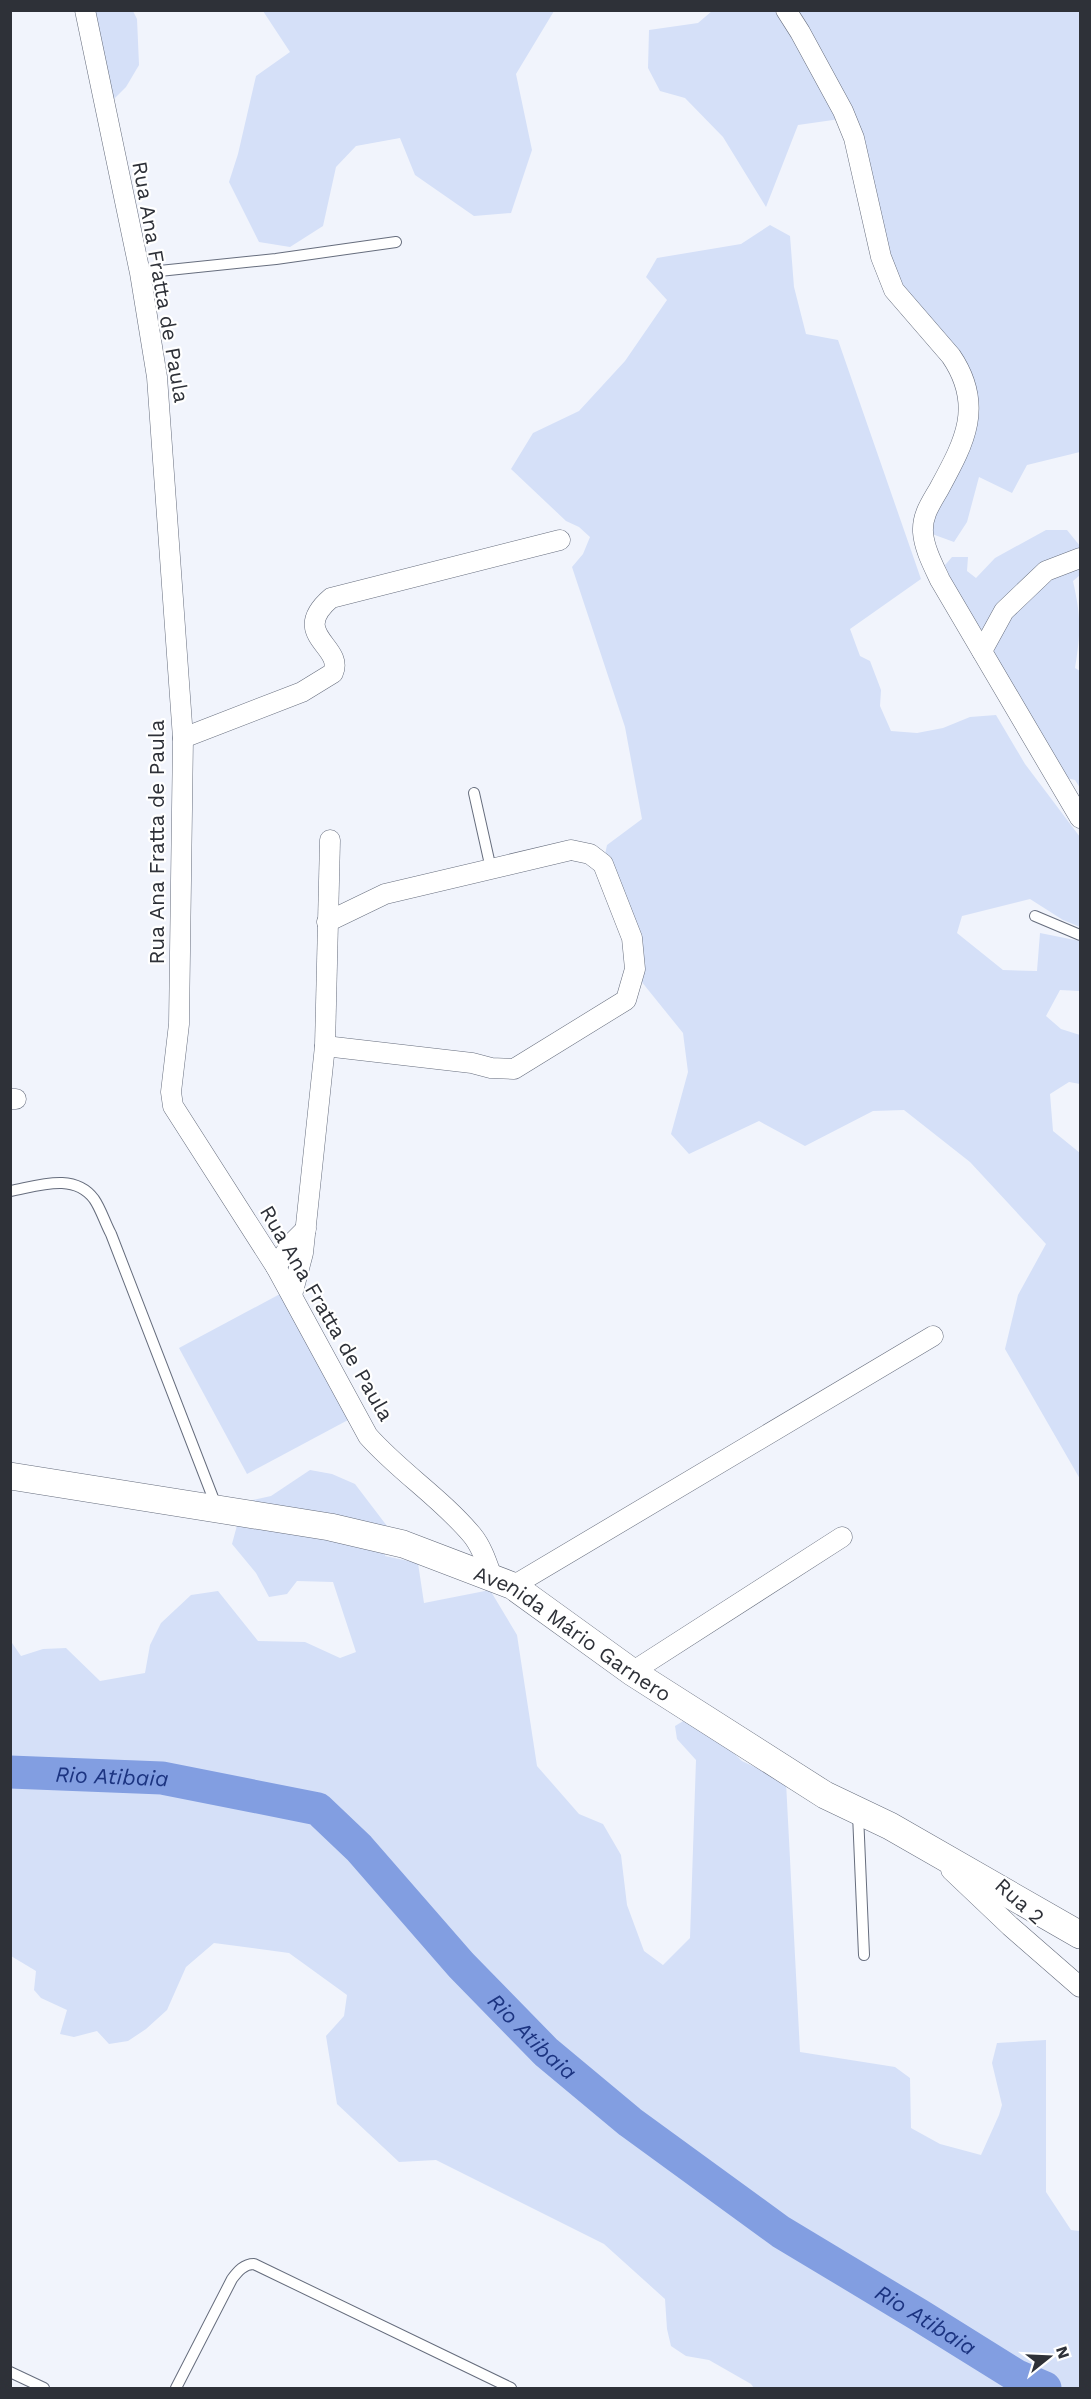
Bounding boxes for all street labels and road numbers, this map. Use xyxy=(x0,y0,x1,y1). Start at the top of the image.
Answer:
street label: Rua Ana Fratta de Paula xyxy=(127,159,195,405)
street label: Rua Ana Fratta de Paula xyxy=(144,720,169,964)
street label: Rua Ana Fratta de Paula xyxy=(255,1201,399,1425)
street label: Avenida Mário Garnero xyxy=(471,1560,676,1706)
street label: Rua 2 xyxy=(990,1872,1050,1930)

